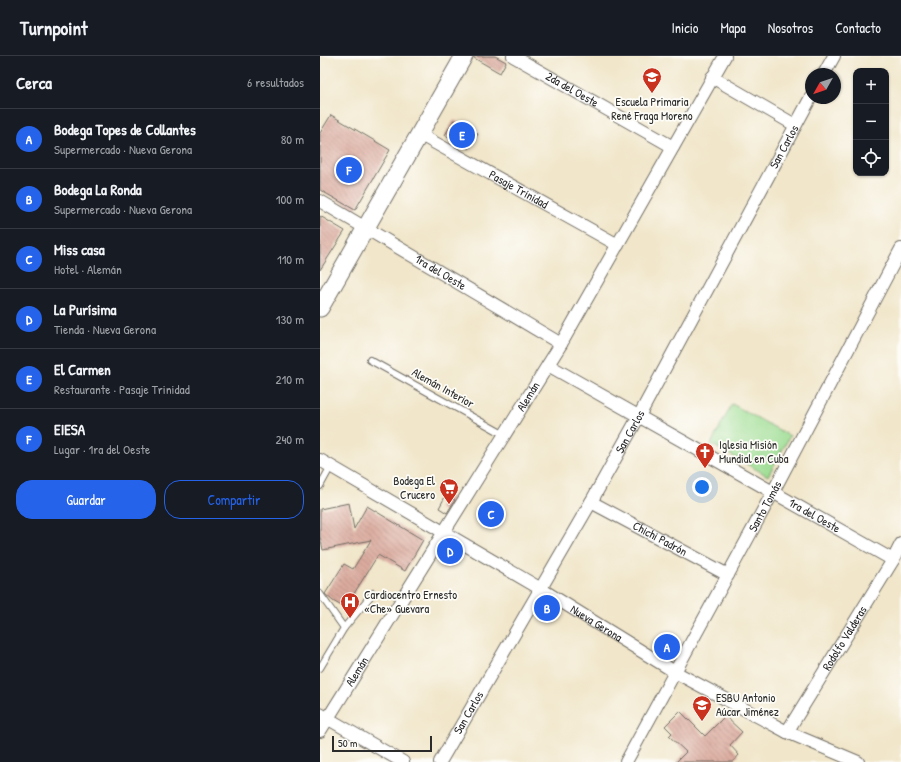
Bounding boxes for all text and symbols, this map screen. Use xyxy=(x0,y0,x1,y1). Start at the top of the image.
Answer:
text: Turnpoint xyxy=(20,15,88,41)
text: Inicio xyxy=(672,18,698,37)
text: Mapa xyxy=(720,18,746,37)
text: Nosotros xyxy=(768,18,813,37)
text: Contacto xyxy=(835,18,881,37)
school or university icon: Escuela Primaria René Fraga Moreno xyxy=(641,66,663,94)
street label: 2da del Oeste xyxy=(543,67,602,111)
north arrow xyxy=(805,68,841,104)
map controls xyxy=(853,68,889,176)
button: + xyxy=(853,68,889,104)
text: Cerca xyxy=(16,71,52,94)
text: 6 resultados xyxy=(247,73,304,91)
place label: Escuela Primaria René Fraga Moreno xyxy=(611,93,693,124)
button: − xyxy=(853,104,889,140)
text: Bodega Topes de Collantes xyxy=(54,119,196,140)
pin: E xyxy=(449,120,475,150)
street label: San Carlos xyxy=(765,121,803,171)
text: A xyxy=(26,130,32,148)
text: 80 m xyxy=(281,130,304,148)
text: Supermercado · Nueva Gerona xyxy=(54,140,192,158)
button: locate xyxy=(853,140,889,176)
pin: F xyxy=(336,155,362,185)
street label: Pasaje Trinidad xyxy=(486,166,552,213)
text: Bodega La Ronda xyxy=(54,179,142,200)
text: B xyxy=(26,190,32,208)
text: 100 m xyxy=(276,190,304,208)
text: Supermercado · Nueva Gerona xyxy=(54,200,192,218)
text: Miss casa xyxy=(54,239,105,260)
text: C xyxy=(25,250,33,268)
text: 110 m xyxy=(277,250,304,268)
street label: 1ra del Oeste xyxy=(412,250,470,294)
text: Hotel · Alemán xyxy=(54,260,122,278)
text: La Purísima xyxy=(54,299,116,320)
text: D xyxy=(26,310,32,328)
text: 130 m xyxy=(276,310,304,328)
text: Tienda · Nueva Gerona xyxy=(54,320,156,338)
text: El Carmen xyxy=(54,359,111,380)
street label: Alemán Interior xyxy=(409,363,478,412)
text: E xyxy=(26,370,32,388)
text: 210 m xyxy=(276,370,304,388)
street label: Alemán xyxy=(512,378,544,414)
text: Restaurante · Pasaje Trinidad xyxy=(54,380,190,398)
street label: San Carlos xyxy=(611,407,649,456)
text: EIESA xyxy=(54,419,85,440)
text: F xyxy=(27,430,31,448)
text: 240 m xyxy=(275,430,304,448)
place label: Iglesia Misión Mundial en Cuba xyxy=(719,436,789,467)
text: Lugar · 1ra del Oeste xyxy=(54,440,150,458)
church icon: Iglesia Misión Mundial en Cuba xyxy=(694,441,716,469)
place label: Bodega El Crucero xyxy=(393,472,436,503)
supermarket icon: Bodega El Crucero xyxy=(438,477,460,505)
your location xyxy=(692,477,712,497)
street label: Santo Tomás xyxy=(744,477,786,535)
button: Guardar xyxy=(16,480,156,519)
button: Compartir xyxy=(164,480,304,519)
street label: 1ra del Oeste xyxy=(786,494,844,537)
pin: C xyxy=(478,499,504,529)
street label: Chichi Padrón xyxy=(630,517,690,560)
pin: D xyxy=(437,536,463,566)
place label: Cardiocentro Ernesto «Che» Guevara xyxy=(364,586,457,617)
hospital icon: Cardiocentro Ernesto «Che» Guevara xyxy=(339,591,361,619)
pin: B xyxy=(534,593,560,623)
street label: Nueva Gerona xyxy=(567,600,626,646)
street label: Rodolfo Valderas xyxy=(818,602,871,674)
pin: A xyxy=(654,632,680,662)
street label: Alemán xyxy=(341,653,372,689)
street label: San Carlos xyxy=(449,688,488,737)
place label: ESBU Antonio Aúcar Jiménez xyxy=(716,689,779,720)
school or university icon: ESBU Antonio Aúcar Jiménez xyxy=(691,694,713,722)
scale bar xyxy=(332,734,432,753)
text: 50 m xyxy=(338,736,358,750)

